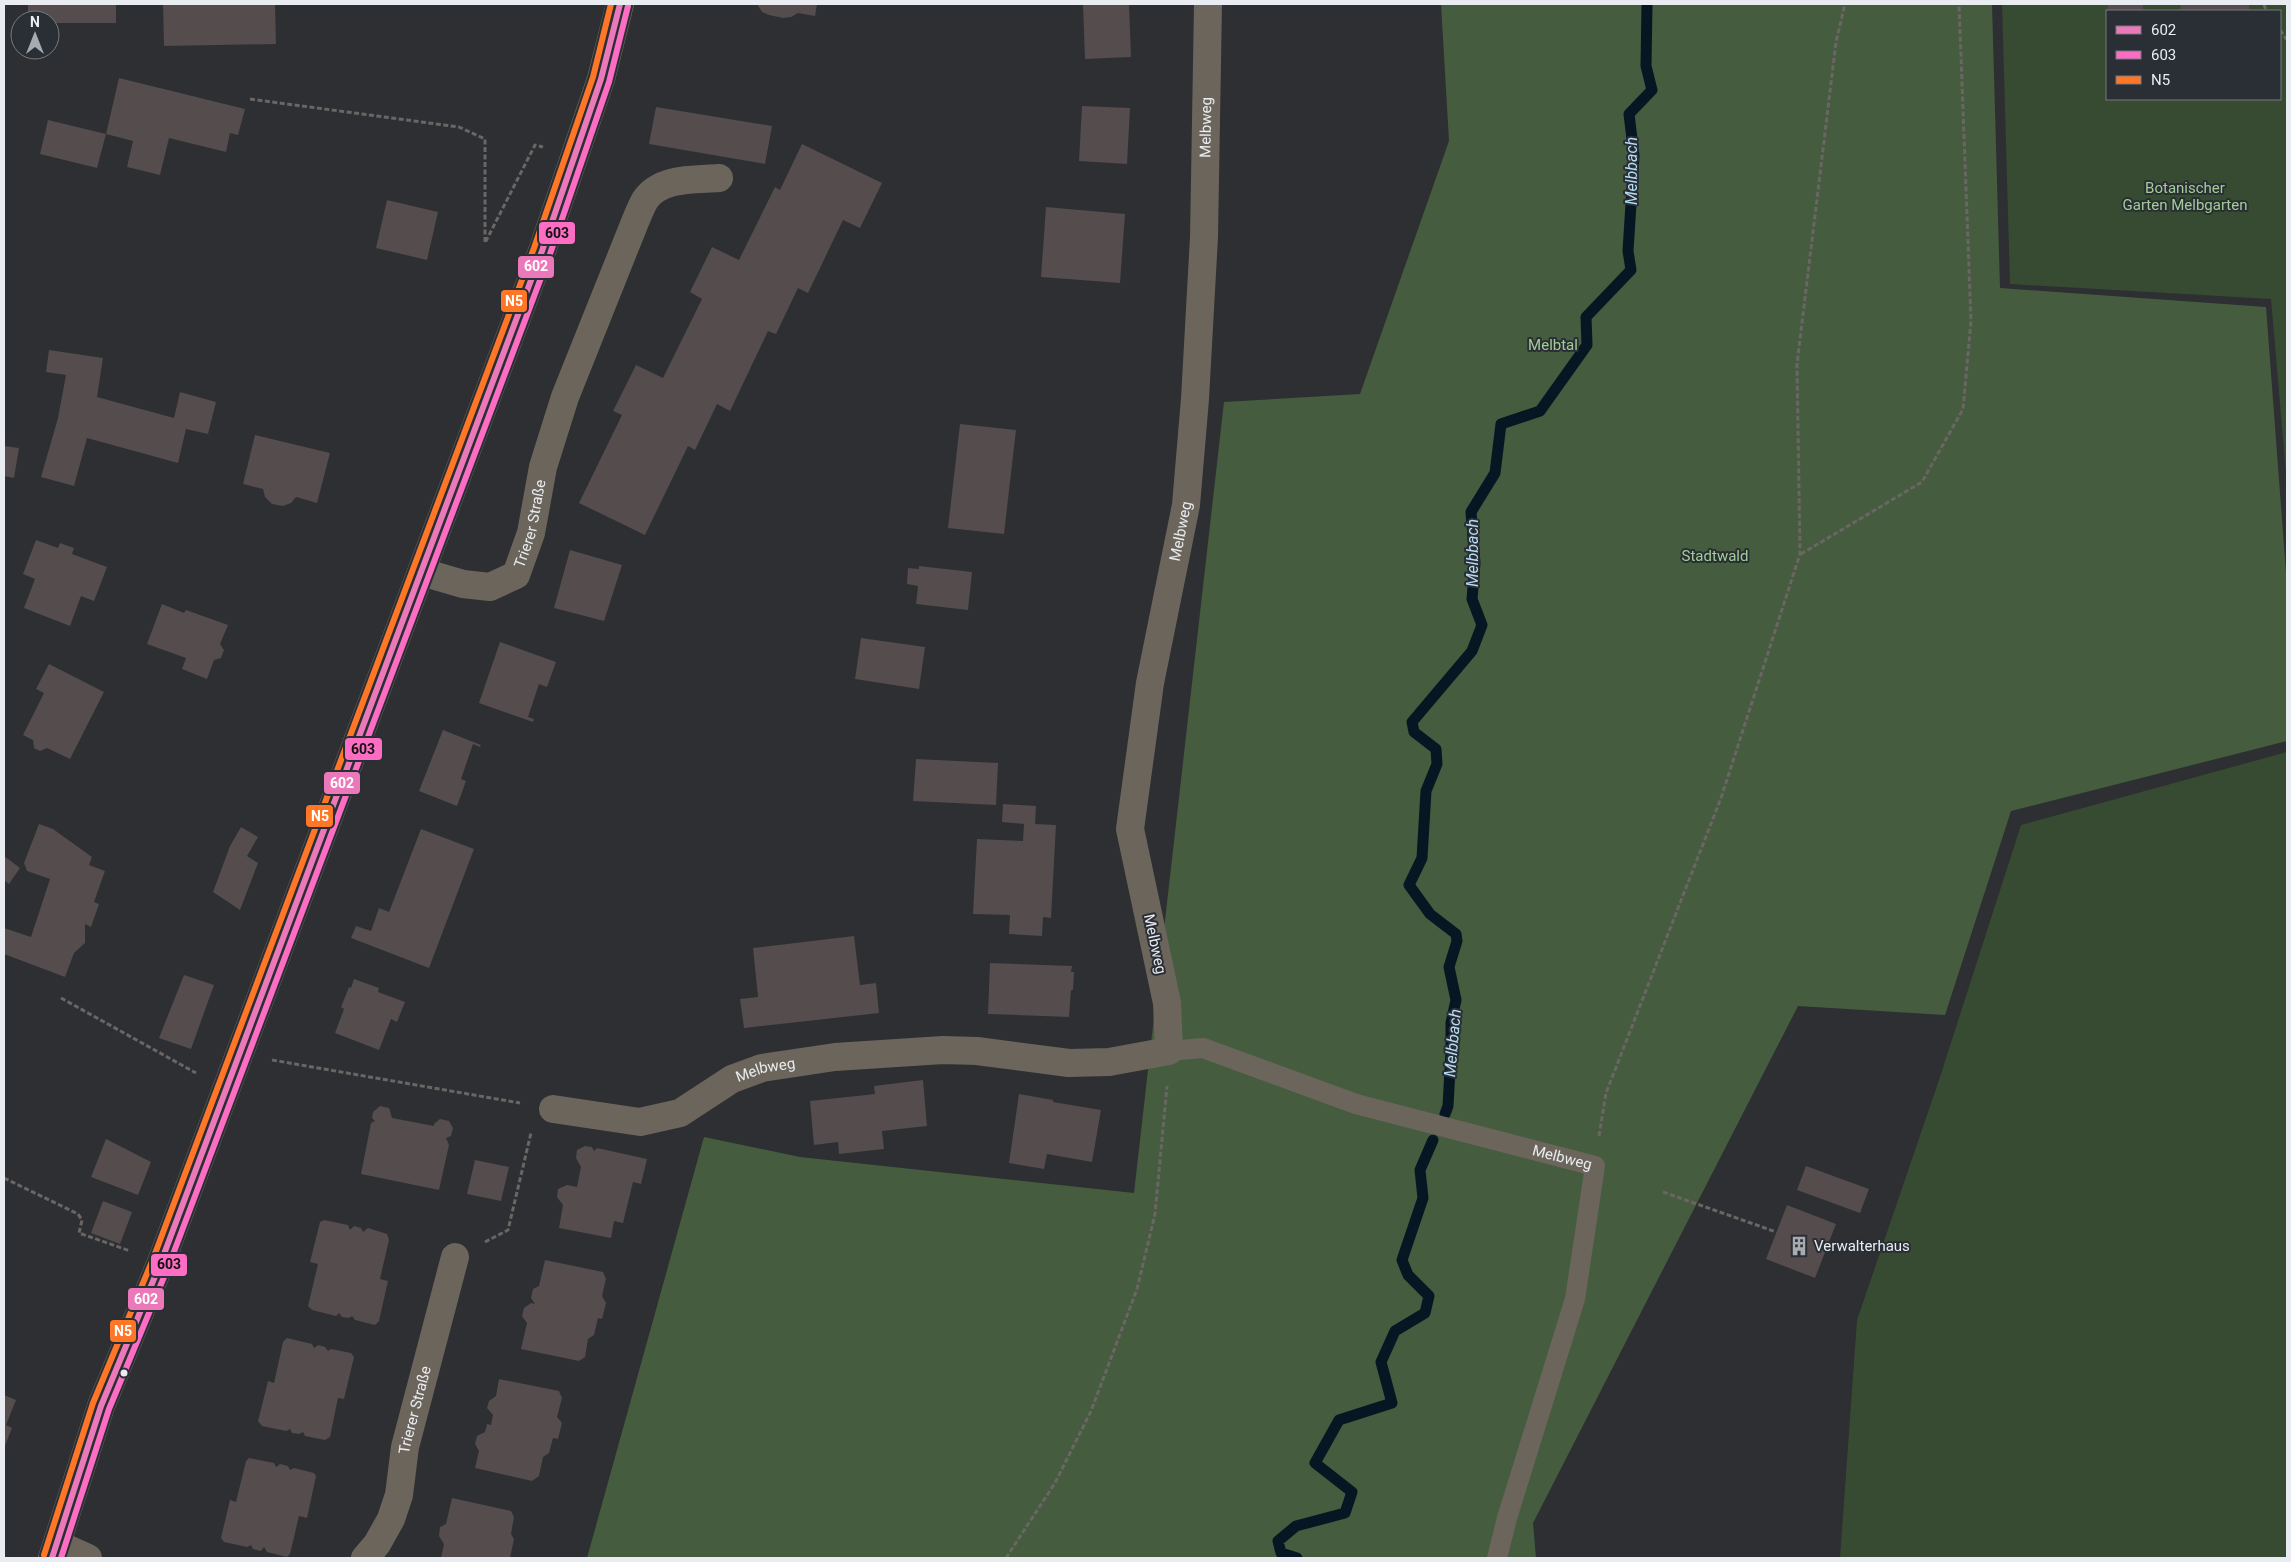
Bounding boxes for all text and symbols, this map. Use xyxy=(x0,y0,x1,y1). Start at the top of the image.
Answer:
north arrow xyxy=(10,10,60,60)
legend xyxy=(2106,10,2281,100)
text: N xyxy=(30,14,40,30)
text: 602 xyxy=(2151,21,2176,39)
text: 603 xyxy=(2151,46,2176,64)
text: N5 xyxy=(2151,71,2170,89)
street label: Melbweg xyxy=(1196,97,1215,158)
water label: Melbbach xyxy=(1622,137,1641,205)
park label: Botanischer Garten Melbgarten xyxy=(2123,179,2248,214)
line badge: 603 xyxy=(538,221,576,245)
text: 603 xyxy=(545,225,569,241)
line badge: 602 xyxy=(517,255,555,279)
text: 602 xyxy=(524,258,548,274)
line badge: N5 xyxy=(500,289,528,313)
text: N5 xyxy=(505,293,523,309)
park label: Melbtal xyxy=(1528,336,1578,354)
street label: Trierer Straße xyxy=(510,478,550,570)
street label: Melbweg xyxy=(1166,500,1196,563)
water label: Melbbach xyxy=(1463,519,1482,587)
park label: Stadtwald xyxy=(1682,547,1748,565)
line badge: 603 xyxy=(344,737,383,761)
text: 603 xyxy=(351,741,375,757)
line badge: 602 xyxy=(323,771,361,795)
text: 602 xyxy=(330,775,354,791)
line badge: N5 xyxy=(305,804,334,828)
text: N5 xyxy=(311,808,329,824)
street label: Melbweg xyxy=(1140,912,1170,976)
water label: Melbbach xyxy=(1440,1008,1465,1078)
street label: Melbweg xyxy=(733,1054,796,1086)
street label: Melbweg xyxy=(1530,1141,1594,1174)
building icon: Verwalterhaus xyxy=(1788,1235,1810,1257)
place label: Verwalterhaus xyxy=(1814,1237,1910,1255)
line badge: 603 xyxy=(150,1253,188,1277)
text: 603 xyxy=(157,1256,181,1272)
line badge: 602 xyxy=(127,1287,165,1311)
text: 602 xyxy=(134,1291,158,1307)
line badge: N5 xyxy=(109,1319,137,1343)
text: N5 xyxy=(114,1323,132,1339)
street label: Trierer Straße xyxy=(395,1364,435,1455)
unlabelled marker xyxy=(119,1368,129,1378)

